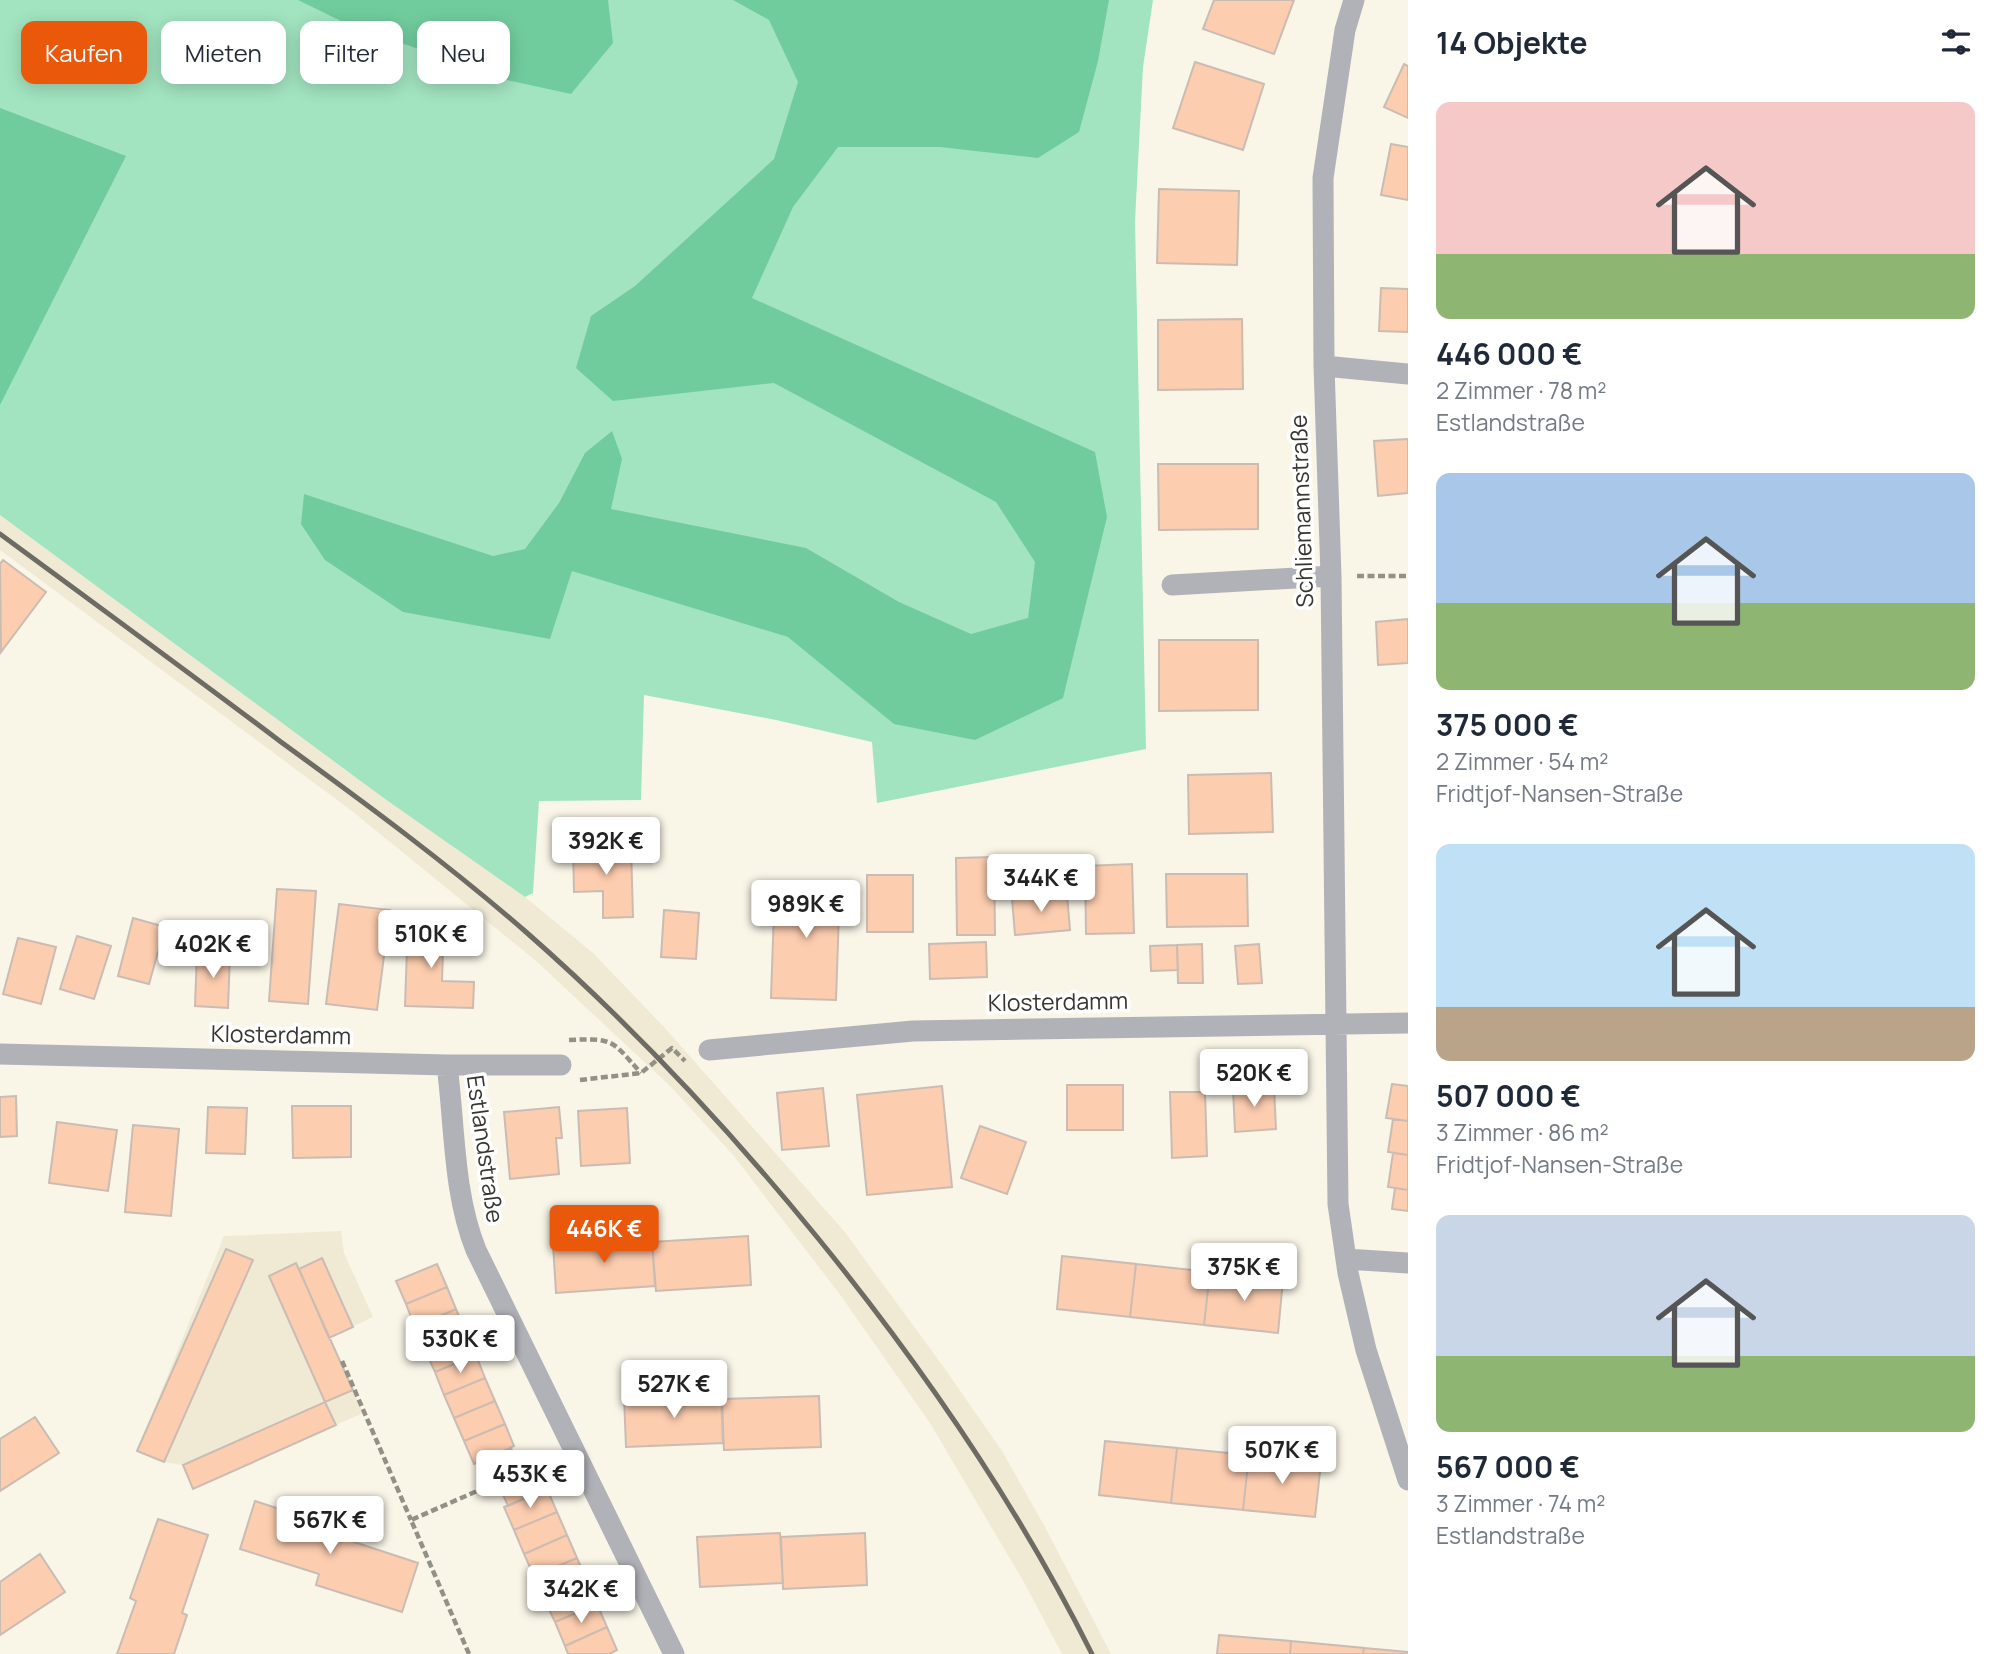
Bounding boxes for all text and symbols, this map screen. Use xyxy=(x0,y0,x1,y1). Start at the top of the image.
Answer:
chip: Kaufen xyxy=(21,21,147,84)
chip: Mieten xyxy=(161,21,286,84)
chip: Filter xyxy=(300,21,403,84)
chip: Neu xyxy=(417,21,510,84)
text: 14 Objekte xyxy=(1436,22,1587,63)
icon: filters xyxy=(1937,23,1975,61)
icon: home xyxy=(1643,147,1769,273)
text: 446 000 € xyxy=(1436,333,1582,374)
text: 2 Zimmer · 78 m² xyxy=(1436,374,1606,406)
text: Estlandstraße xyxy=(1436,406,1585,438)
street label: Schliemannstraße xyxy=(1282,414,1320,608)
icon: home xyxy=(1643,518,1769,644)
text: 375 000 € xyxy=(1436,704,1579,745)
text: 2 Zimmer · 54 m² xyxy=(1436,745,1608,777)
text: Fridtjof-Nansen-Straße xyxy=(1436,777,1683,809)
pin: 392K € xyxy=(549,818,663,877)
text: 392K € xyxy=(568,824,644,856)
pin: 344K € xyxy=(984,855,1098,914)
text: 344K € xyxy=(1003,861,1079,893)
pin: 989K € xyxy=(749,880,863,940)
text: 989K € xyxy=(767,887,845,919)
icon: home xyxy=(1643,889,1769,1015)
pin: 510K € xyxy=(374,911,488,970)
text: 510K € xyxy=(394,917,468,949)
pin: 402K € xyxy=(156,920,270,980)
text: 402K € xyxy=(174,927,252,959)
street label: Klosterdamm xyxy=(988,984,1128,1018)
street label: Klosterdamm xyxy=(211,1017,351,1051)
pin: 520K € xyxy=(1197,1050,1311,1109)
text: 520K € xyxy=(1216,1056,1292,1088)
street label: Estlandstraße xyxy=(460,1073,512,1225)
text: 507 000 € xyxy=(1436,1075,1581,1116)
text: 3 Zimmer · 86 m² xyxy=(1436,1116,1609,1148)
text: Fridtjof-Nansen-Straße xyxy=(1436,1148,1683,1180)
pin: 446K € xyxy=(547,1206,661,1265)
text: 446K € xyxy=(566,1212,642,1244)
pin: 375K € xyxy=(1187,1244,1301,1303)
text: 375K € xyxy=(1207,1250,1281,1282)
icon: home xyxy=(1643,1260,1769,1386)
pin: 530K € xyxy=(403,1316,517,1375)
text: 530K € xyxy=(422,1322,498,1354)
pin: 527K € xyxy=(617,1360,731,1420)
text: 527K € xyxy=(637,1367,711,1399)
pin: 507K € xyxy=(1225,1426,1339,1486)
text: 507K € xyxy=(1244,1433,1320,1465)
text: 567 000 € xyxy=(1436,1446,1580,1487)
pin: 453K € xyxy=(473,1450,587,1510)
text: 453K € xyxy=(492,1457,568,1489)
text: 3 Zimmer · 74 m² xyxy=(1436,1487,1605,1519)
pin: 567K € xyxy=(273,1496,387,1556)
text: 567K € xyxy=(293,1503,367,1535)
text: Estlandstraße xyxy=(1436,1519,1585,1551)
pin: 342K € xyxy=(524,1566,638,1625)
text: 342K € xyxy=(543,1572,619,1604)

